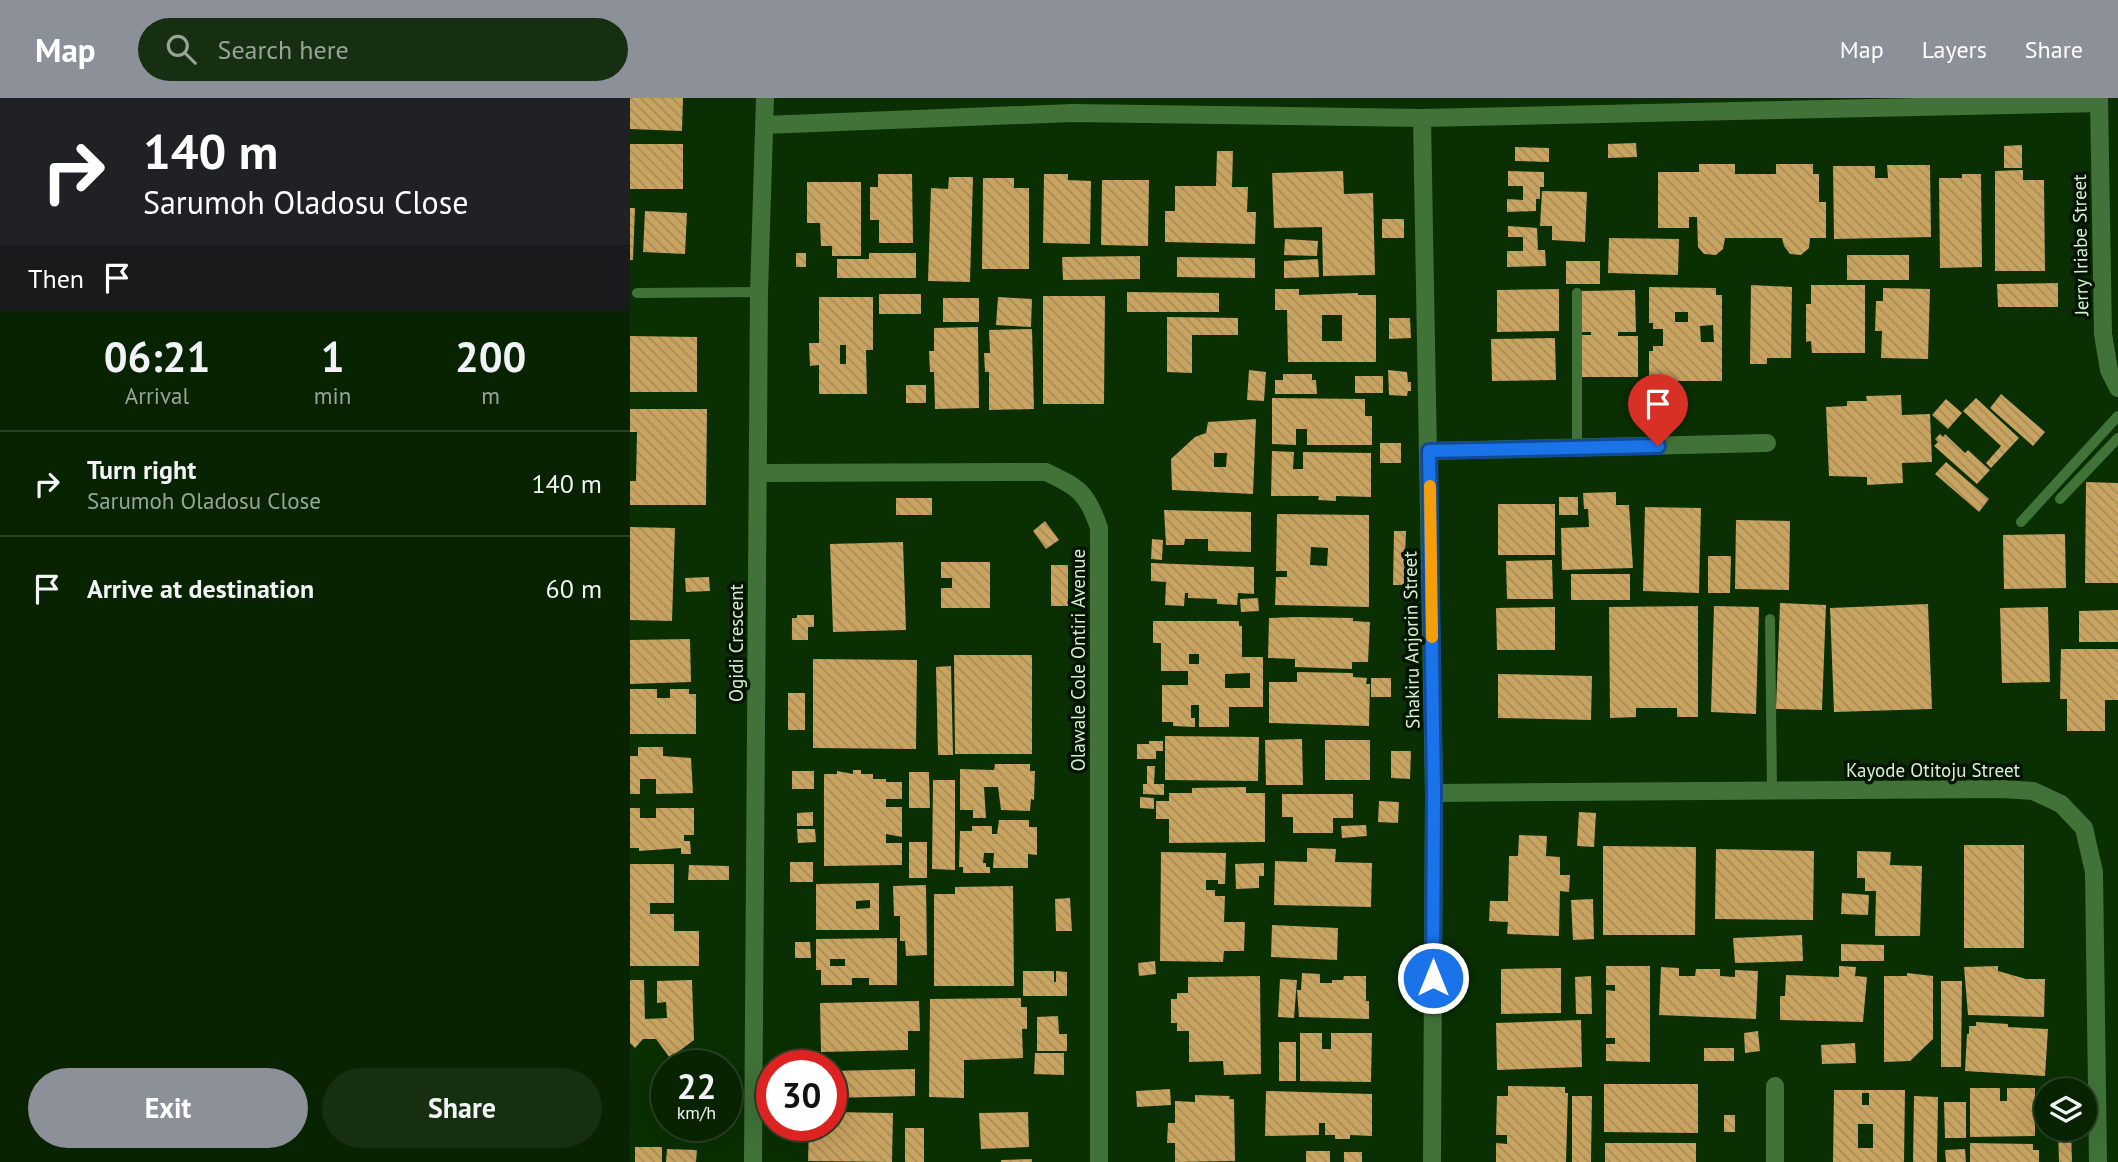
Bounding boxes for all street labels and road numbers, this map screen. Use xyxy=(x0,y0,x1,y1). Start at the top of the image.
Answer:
street label: Jerry Iriabe Street xyxy=(2067,174,2093,317)
street label: Olawale Cole Ontiri Avenue xyxy=(1066,549,1090,771)
street label: Shakiru Anjorin Street xyxy=(1397,550,1425,729)
street label: Ogidi Crescent xyxy=(724,583,748,702)
street label: Kayode Otitoju Street xyxy=(1846,758,2021,782)

